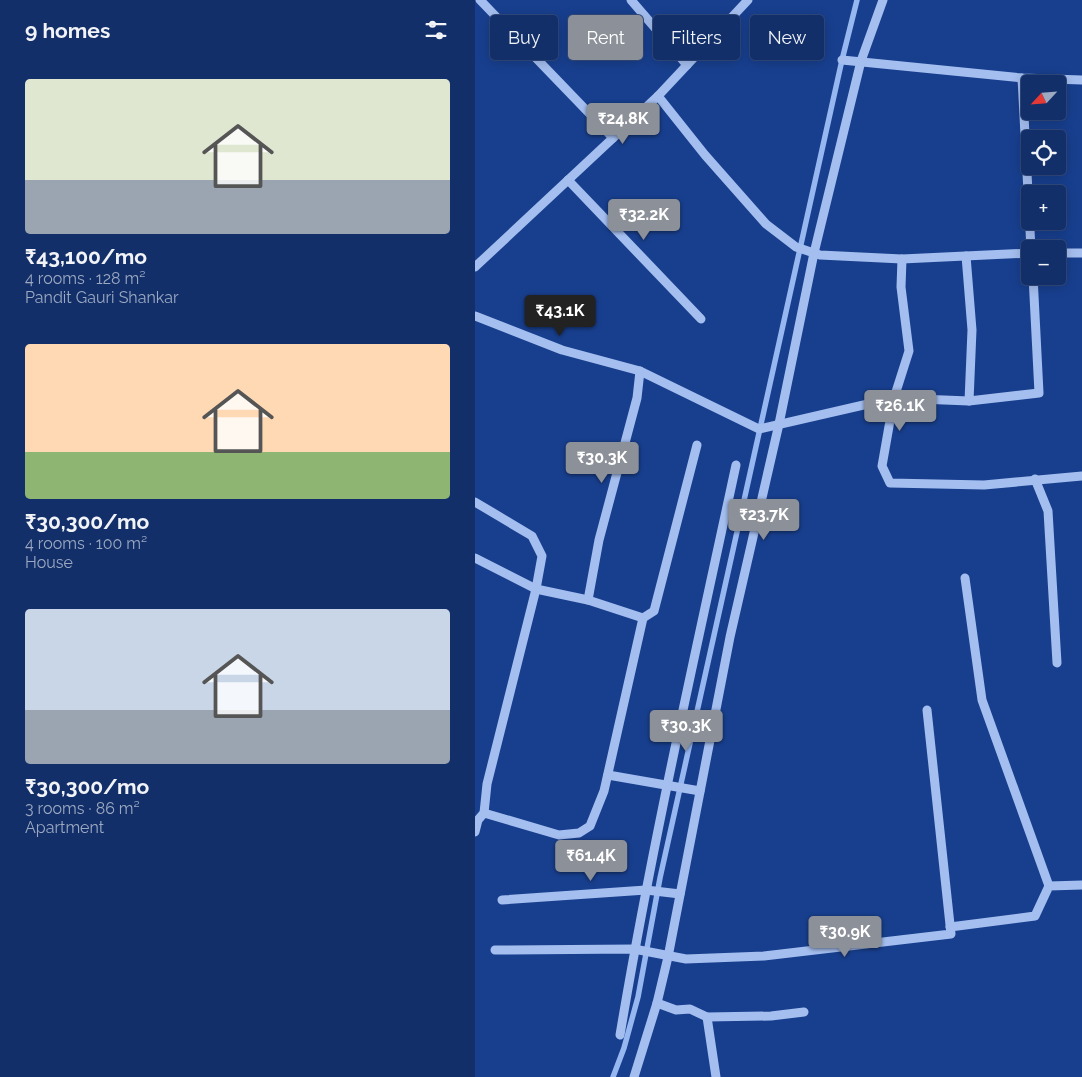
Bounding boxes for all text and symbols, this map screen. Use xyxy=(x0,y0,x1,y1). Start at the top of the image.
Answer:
chip: Buy xyxy=(490,15,558,60)
chip: Rent xyxy=(568,15,643,60)
chip: Filters xyxy=(653,15,740,60)
chip: New xyxy=(750,15,824,60)
icon: filters xyxy=(422,16,450,44)
text: 9 homes xyxy=(25,18,110,43)
north arrow xyxy=(1021,75,1066,120)
map controls xyxy=(1021,75,1066,285)
pin: ₹24.8K xyxy=(582,102,664,145)
text: ₹24.8K xyxy=(598,109,648,128)
icon: home xyxy=(193,111,283,201)
button: locate xyxy=(1021,130,1066,175)
button: + xyxy=(1021,185,1066,230)
pin: ₹32.2K xyxy=(603,198,685,241)
text: ₹32.2K xyxy=(619,205,669,224)
button: − xyxy=(1021,240,1066,285)
text: ₹43,100/mo xyxy=(25,244,147,269)
text: 4 rooms · 128 m² xyxy=(25,269,146,288)
text: Pandit Gauri Shankar xyxy=(25,288,179,307)
pin: ₹43.1K xyxy=(519,294,601,337)
text: ₹43.1K xyxy=(536,301,584,320)
icon: home xyxy=(193,376,283,466)
pin: ₹26.1K xyxy=(859,390,941,432)
text: ₹26.1K xyxy=(875,396,925,415)
pin: ₹30.3K xyxy=(561,442,643,484)
text: ₹30.3K xyxy=(577,448,627,467)
pin: ₹23.7K xyxy=(723,498,805,541)
text: ₹23.7K xyxy=(739,505,789,524)
text: ₹30,300/mo xyxy=(25,509,149,534)
text: 4 rooms · 100 m² xyxy=(25,534,147,553)
text: House xyxy=(25,553,73,572)
icon: home xyxy=(193,641,283,731)
pin: ₹30.3K xyxy=(645,710,727,752)
text: ₹30.3K xyxy=(661,716,711,735)
text: ₹30,300/mo xyxy=(25,774,149,799)
text: 3 rooms · 86 m² xyxy=(25,799,140,818)
text: Apartment xyxy=(25,818,104,837)
pin: ₹61.4K xyxy=(550,840,632,882)
text: ₹61.4K xyxy=(566,846,616,865)
pin: ₹30.9K xyxy=(804,916,886,958)
text: ₹30.9K xyxy=(819,922,871,941)

